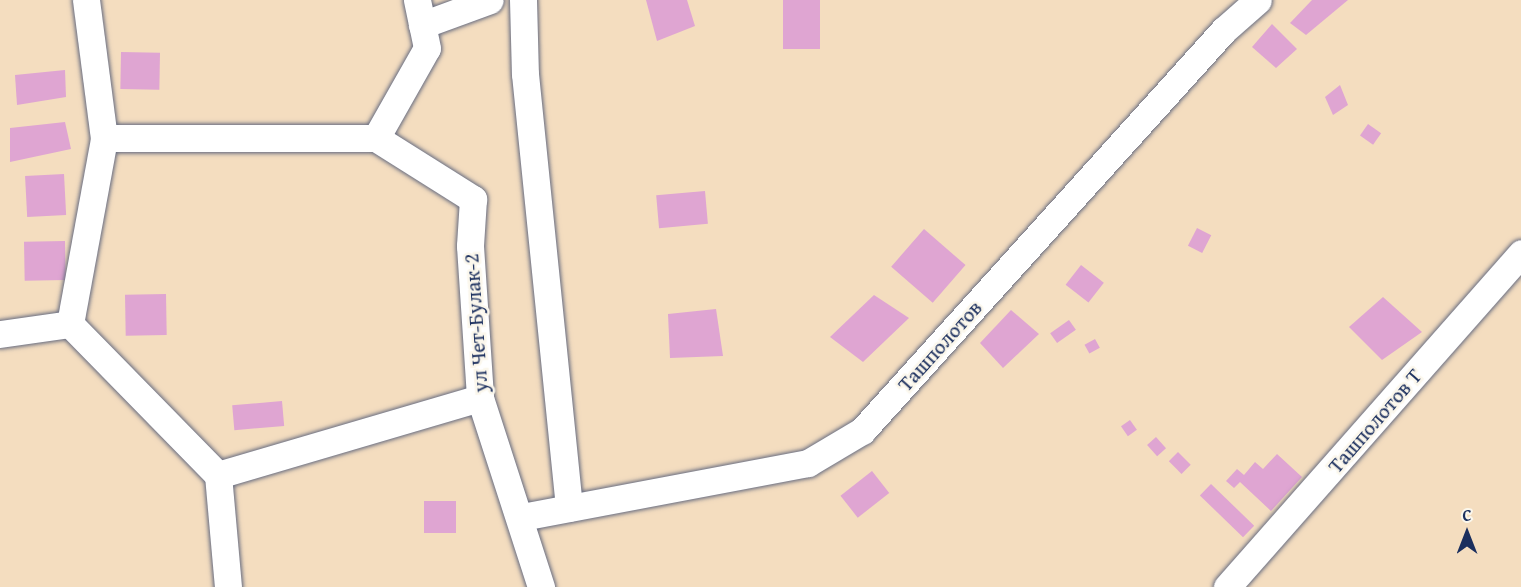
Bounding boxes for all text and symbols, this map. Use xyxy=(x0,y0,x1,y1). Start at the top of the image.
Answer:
street label: ул Чет-Булак-2 xyxy=(459,253,493,393)
street label: Ташполотов xyxy=(893,295,987,397)
street label: Ташполотов Т xyxy=(1323,364,1427,478)
north arrow xyxy=(1437,503,1497,563)
text: С xyxy=(1462,503,1472,527)

